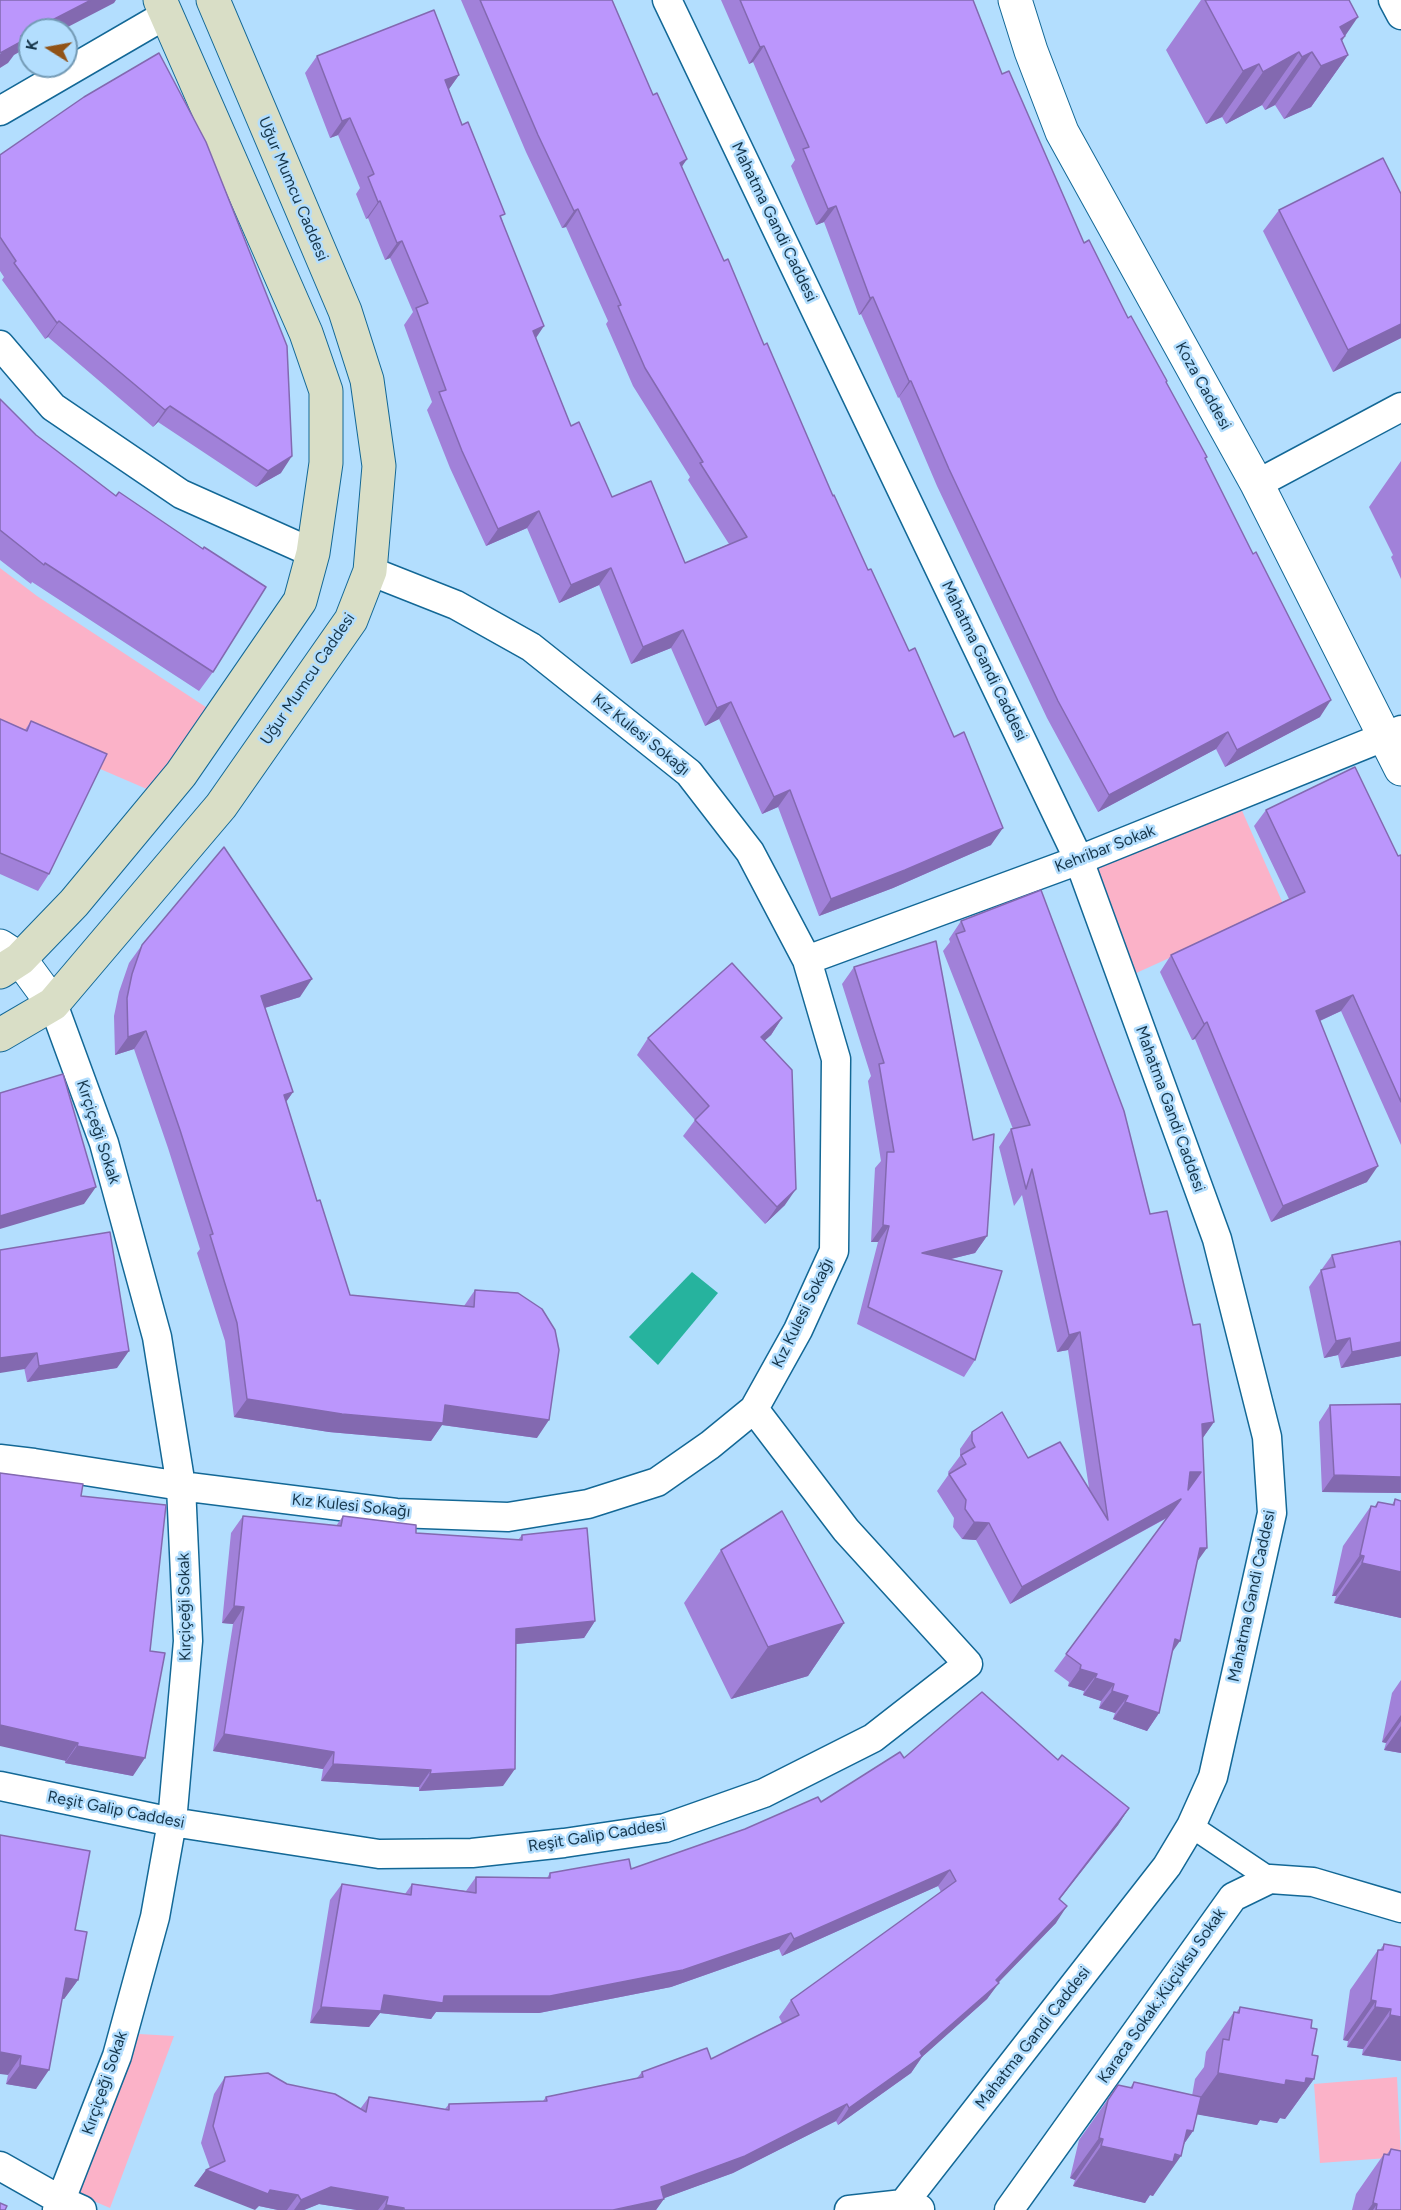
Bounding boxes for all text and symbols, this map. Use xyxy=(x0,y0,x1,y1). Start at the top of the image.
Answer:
north arrow xyxy=(18,18,78,78)
text: K xyxy=(21,38,42,52)
street label: Uğur Mumcu Caddesi xyxy=(254,114,332,264)
street label: Mahatma Gandi Caddesi xyxy=(727,139,821,305)
street label: Koza Caddesi xyxy=(1171,339,1235,433)
street label: Mahatma Gandi Caddesi xyxy=(937,578,1031,744)
street label: Uğur Mumcu Caddesi xyxy=(257,609,359,749)
street label: Kız Kulesi Sokağı xyxy=(589,690,693,780)
street label: Kehribar Sokak xyxy=(1052,821,1158,877)
street label: Mahatma Gandi Caddesi xyxy=(1131,1023,1209,1195)
street label: Kırçiçeği Sokak xyxy=(72,1078,124,1186)
street label: Kız Kulesi Sokağı xyxy=(768,1255,838,1371)
street label: Kız Kulesi Sokağı xyxy=(291,1490,411,1522)
street label: Mahatma Gandi Caddesi xyxy=(1224,1508,1280,1684)
street label: Kırçiçeği Sokak xyxy=(174,1553,196,1661)
street label: Reşit Galip Caddesi xyxy=(46,1787,186,1833)
street label: Reşit Galip Caddesi xyxy=(527,1816,667,1856)
street label: Karaca Sokak.;Küçüksu Sokak xyxy=(1094,1905,1230,2087)
street label: Mahatma Gandi Caddesi xyxy=(972,1963,1094,2113)
street label: Kırçiçeği Sokak xyxy=(78,2029,132,2137)

